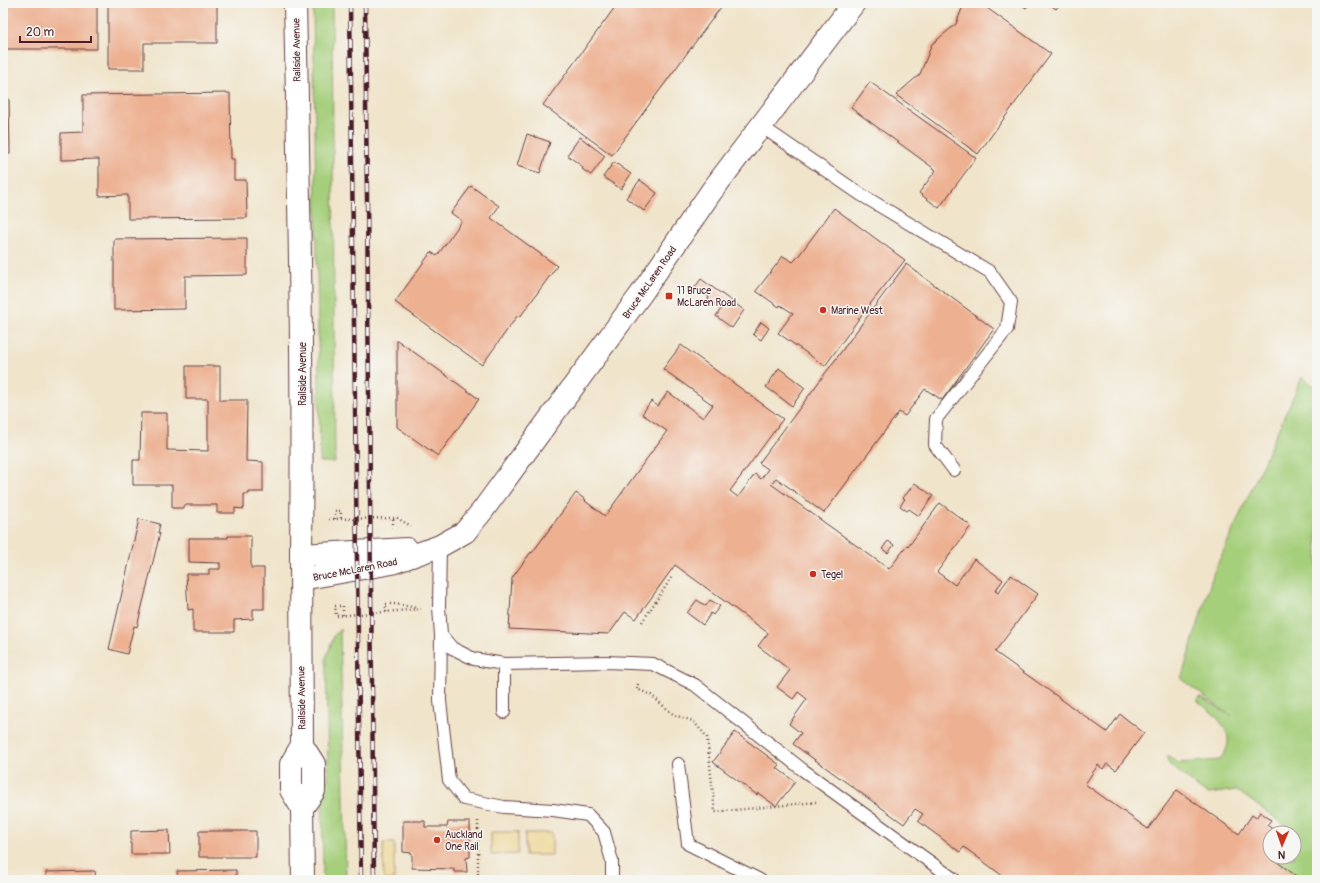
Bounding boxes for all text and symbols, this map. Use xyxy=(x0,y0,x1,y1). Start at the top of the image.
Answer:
scale bar xyxy=(20,18,91,44)
street label: Railside Avenue xyxy=(290,18,304,82)
text: 20 m xyxy=(26,25,55,40)
street label: Bruce McLaren Road xyxy=(620,244,679,321)
place label: 11 Bruce McLaren Road xyxy=(677,285,736,309)
marker: 11 Bruce McLaren Road xyxy=(664,291,674,301)
marker: Marine West xyxy=(818,305,828,315)
place label: Marine West xyxy=(831,305,884,317)
street label: Railside Avenue xyxy=(297,342,309,406)
street label: Bruce McLaren Road xyxy=(312,556,398,584)
marker: Tegel xyxy=(808,569,818,579)
place label: Tegel xyxy=(821,569,843,581)
street label: Railside Avenue xyxy=(295,666,309,730)
north arrow xyxy=(1262,825,1302,865)
place label: Auckland One Rail xyxy=(445,829,483,853)
marker: Auckland One Rail xyxy=(432,835,442,845)
text: N xyxy=(1277,848,1286,861)

